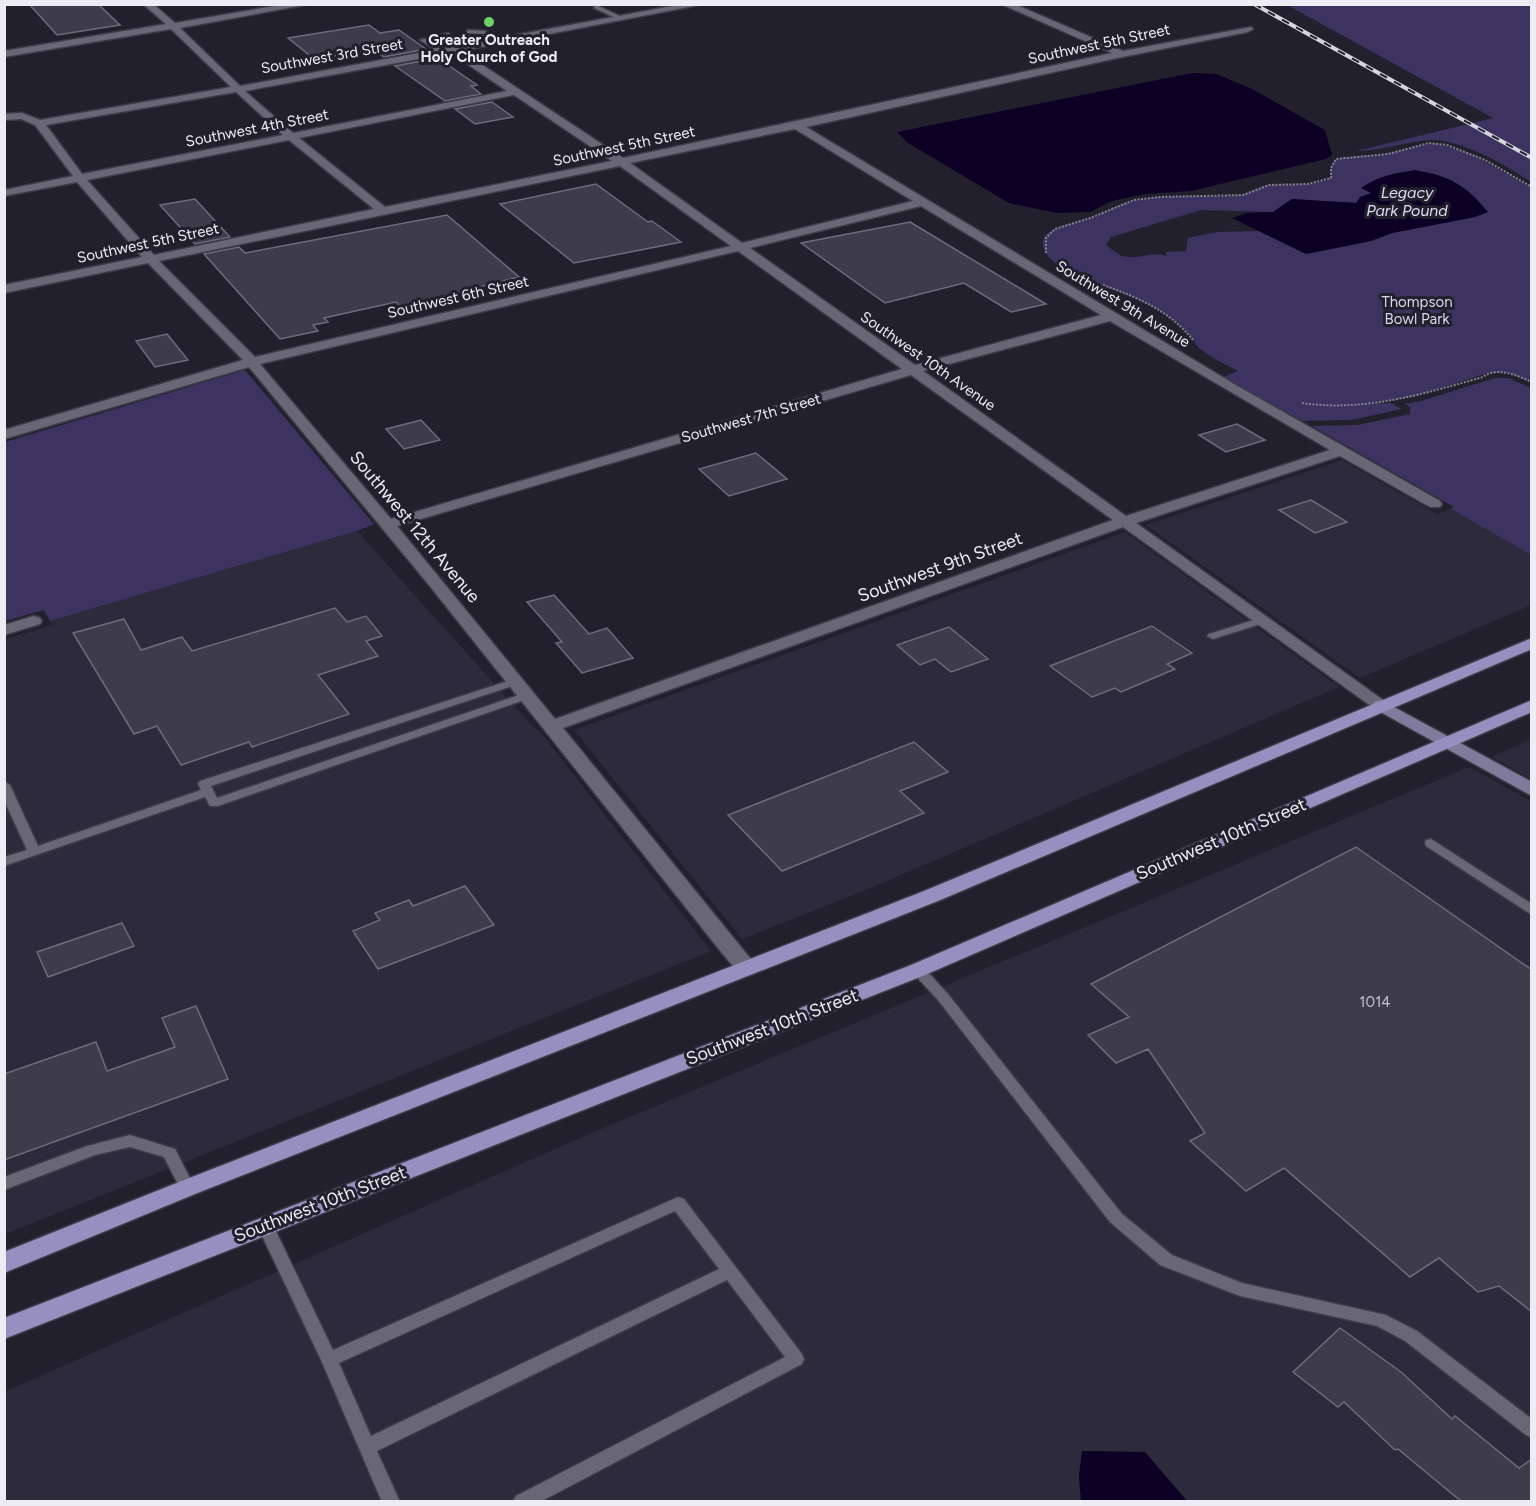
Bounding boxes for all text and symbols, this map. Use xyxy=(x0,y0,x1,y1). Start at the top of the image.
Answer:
marker: Greater Outreach Holy Church of God xyxy=(482,15,496,29)
street label: Southwest 5th Street xyxy=(1026,20,1172,68)
place label: Greater Outreach Holy Church of God xyxy=(421,31,557,66)
street label: Southwest 3rd Street xyxy=(259,35,405,77)
street label: Southwest 4th Street xyxy=(184,105,330,151)
street label: Southwest 5th Street xyxy=(551,122,697,170)
water label: Legacy Park Pound xyxy=(1366,183,1448,220)
street label: Southwest 5th Street xyxy=(75,219,221,267)
street label: Southwest 9th Avenue xyxy=(1053,257,1193,351)
street label: Southwest 6th Street xyxy=(386,272,531,322)
park label: Thompson Bowl Park xyxy=(1381,293,1453,328)
street label: Southwest 10th Avenue xyxy=(857,308,999,414)
street label: Southwest 7th Street xyxy=(679,389,823,447)
street label: Southwest 12th Avenue xyxy=(345,447,485,607)
street label: Southwest 9th Street xyxy=(855,527,1025,607)
street label: Southwest 10th Street xyxy=(1133,793,1309,885)
street label: Southwest 10th Street xyxy=(683,984,861,1070)
house number: 1014 xyxy=(1359,993,1391,1011)
street label: Southwest 10th Street xyxy=(231,1161,409,1247)

